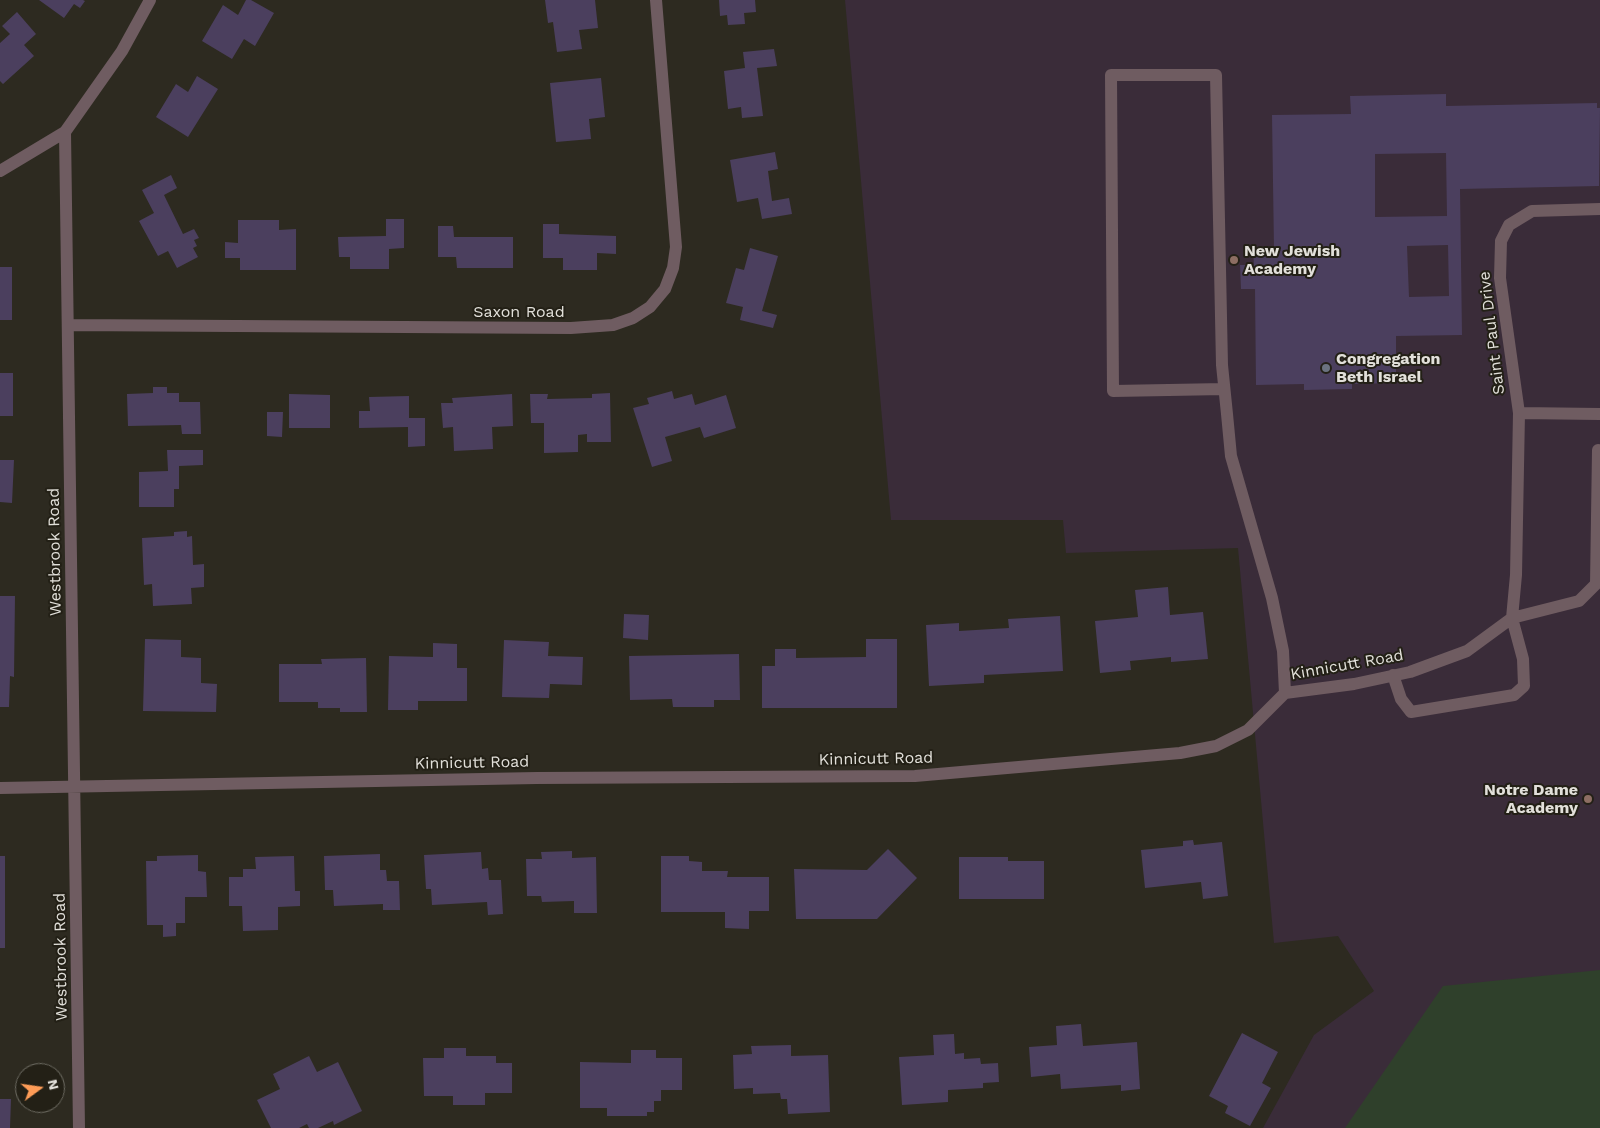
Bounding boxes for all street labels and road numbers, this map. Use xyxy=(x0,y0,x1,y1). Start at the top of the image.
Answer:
street label: Saint Paul Drive xyxy=(1475,270,1509,396)
street label: Saxon Road xyxy=(473,302,565,322)
street label: Westbrook Road xyxy=(44,488,66,616)
street label: Kinnicutt Road xyxy=(1289,646,1405,684)
street label: Kinnicutt Road xyxy=(819,748,933,770)
street label: Kinnicutt Road xyxy=(415,752,529,774)
street label: Westbrook Road xyxy=(50,893,72,1021)

